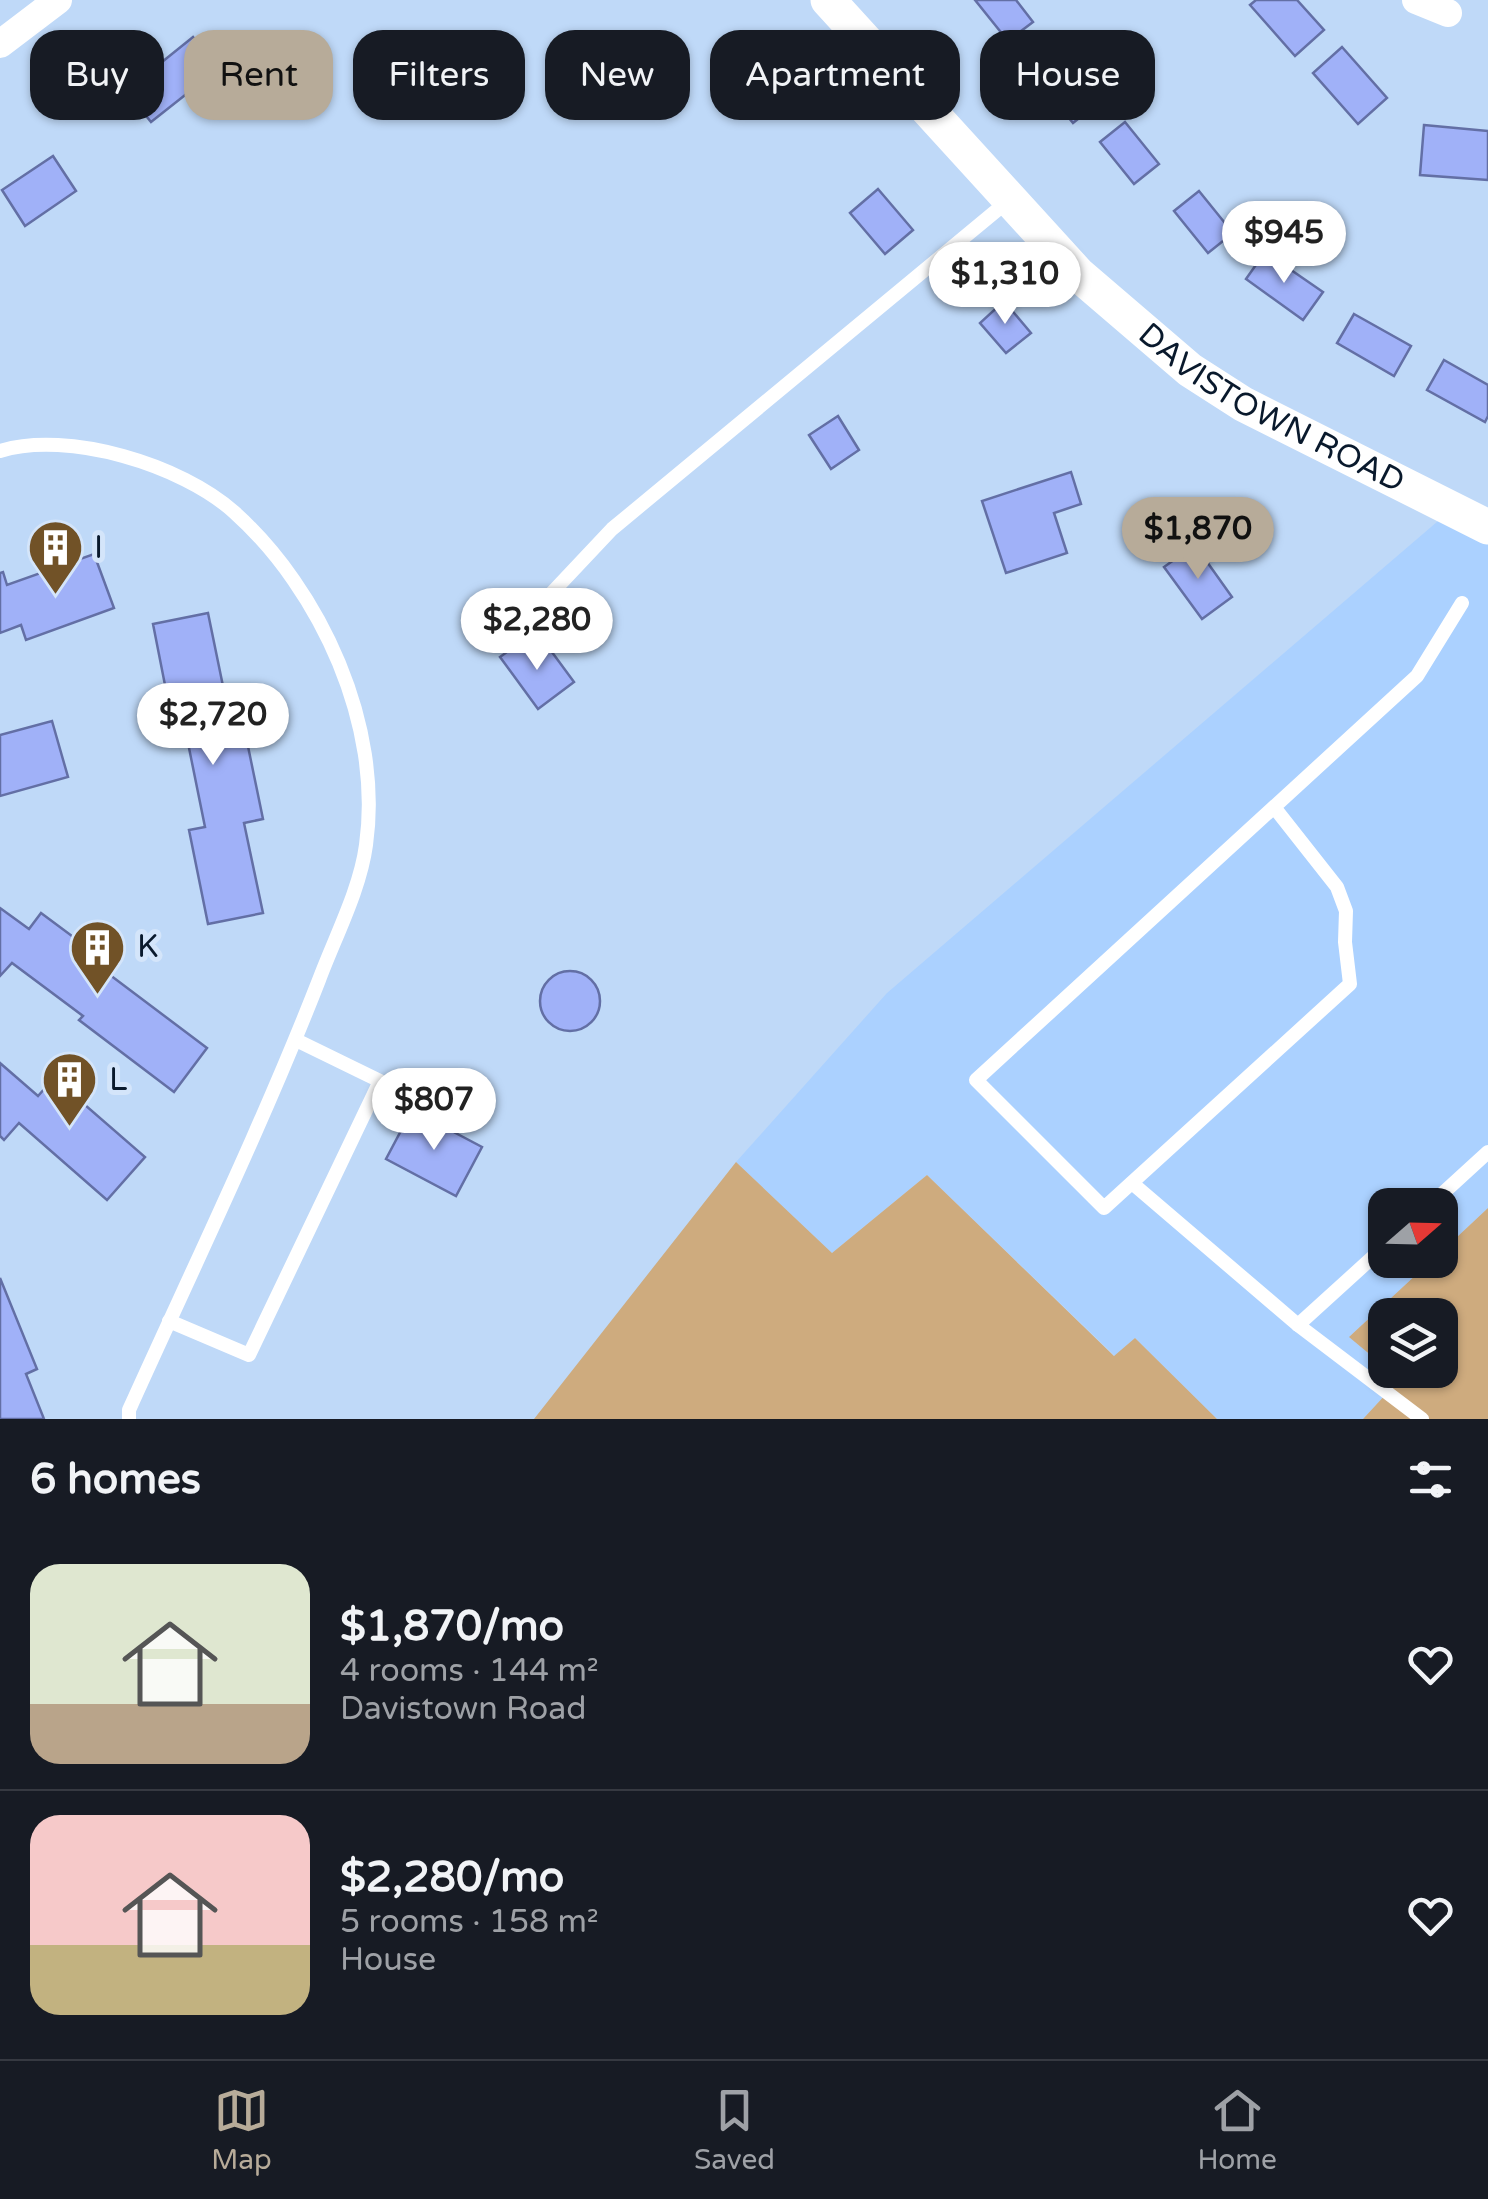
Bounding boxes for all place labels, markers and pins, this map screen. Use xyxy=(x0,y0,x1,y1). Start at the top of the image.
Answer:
pin: $945 xyxy=(1225,201,1343,286)
pin: $1,310 xyxy=(924,242,1086,327)
pin: $1,870 xyxy=(1117,497,1279,582)
building icon: I xyxy=(25,518,85,597)
place label: I xyxy=(94,529,103,567)
pin: $2,280 xyxy=(456,588,618,673)
pin: $2,720 xyxy=(132,683,294,768)
building icon: K xyxy=(68,917,128,996)
place label: K xyxy=(137,928,158,966)
building icon: L xyxy=(40,1050,100,1129)
place label: L xyxy=(109,1061,127,1099)
pin: $807 xyxy=(375,1068,493,1153)

